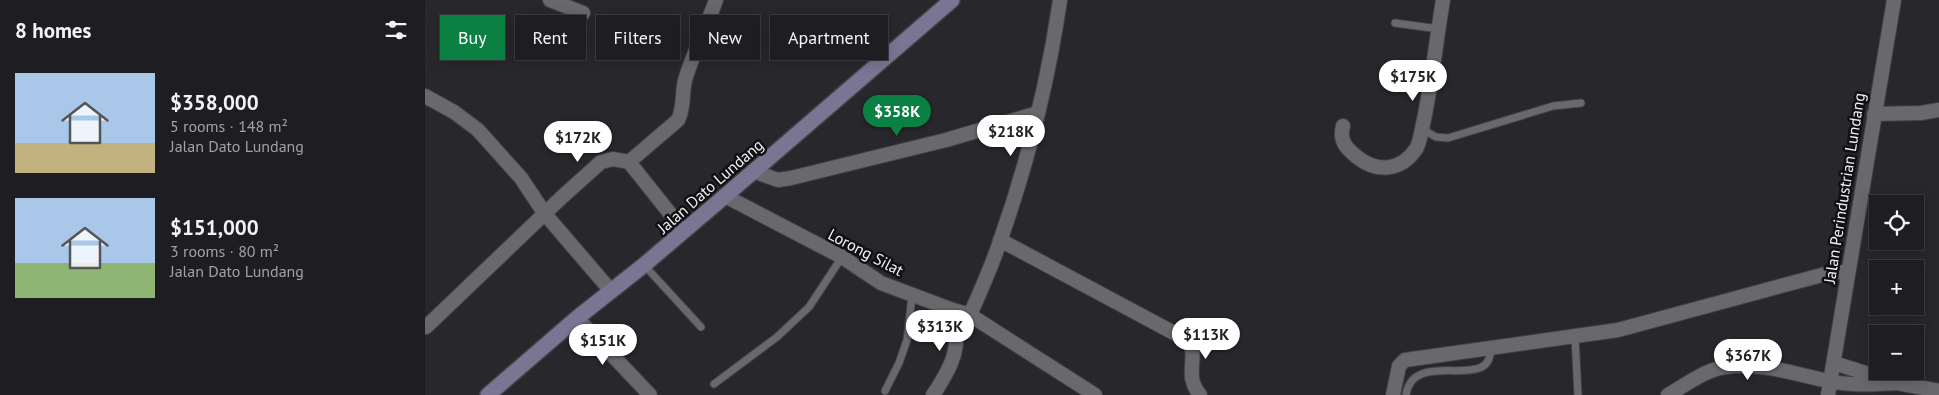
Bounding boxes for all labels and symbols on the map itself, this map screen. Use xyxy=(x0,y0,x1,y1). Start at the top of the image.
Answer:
pin: $175K xyxy=(1378,59,1448,102)
street label: Jalan Perindustrian Lundang xyxy=(1819,91,1869,286)
pin: $358K xyxy=(862,94,932,137)
pin: $218K xyxy=(976,114,1046,157)
pin: $172K xyxy=(543,120,613,163)
street label: Jalan Dato Lundang xyxy=(652,135,767,238)
street label: Lorong Silat xyxy=(825,224,908,280)
pin: $313K xyxy=(905,310,975,352)
pin: $113K xyxy=(1171,318,1241,360)
pin: $151K xyxy=(568,324,638,366)
pin: $367K xyxy=(1713,338,1783,381)

